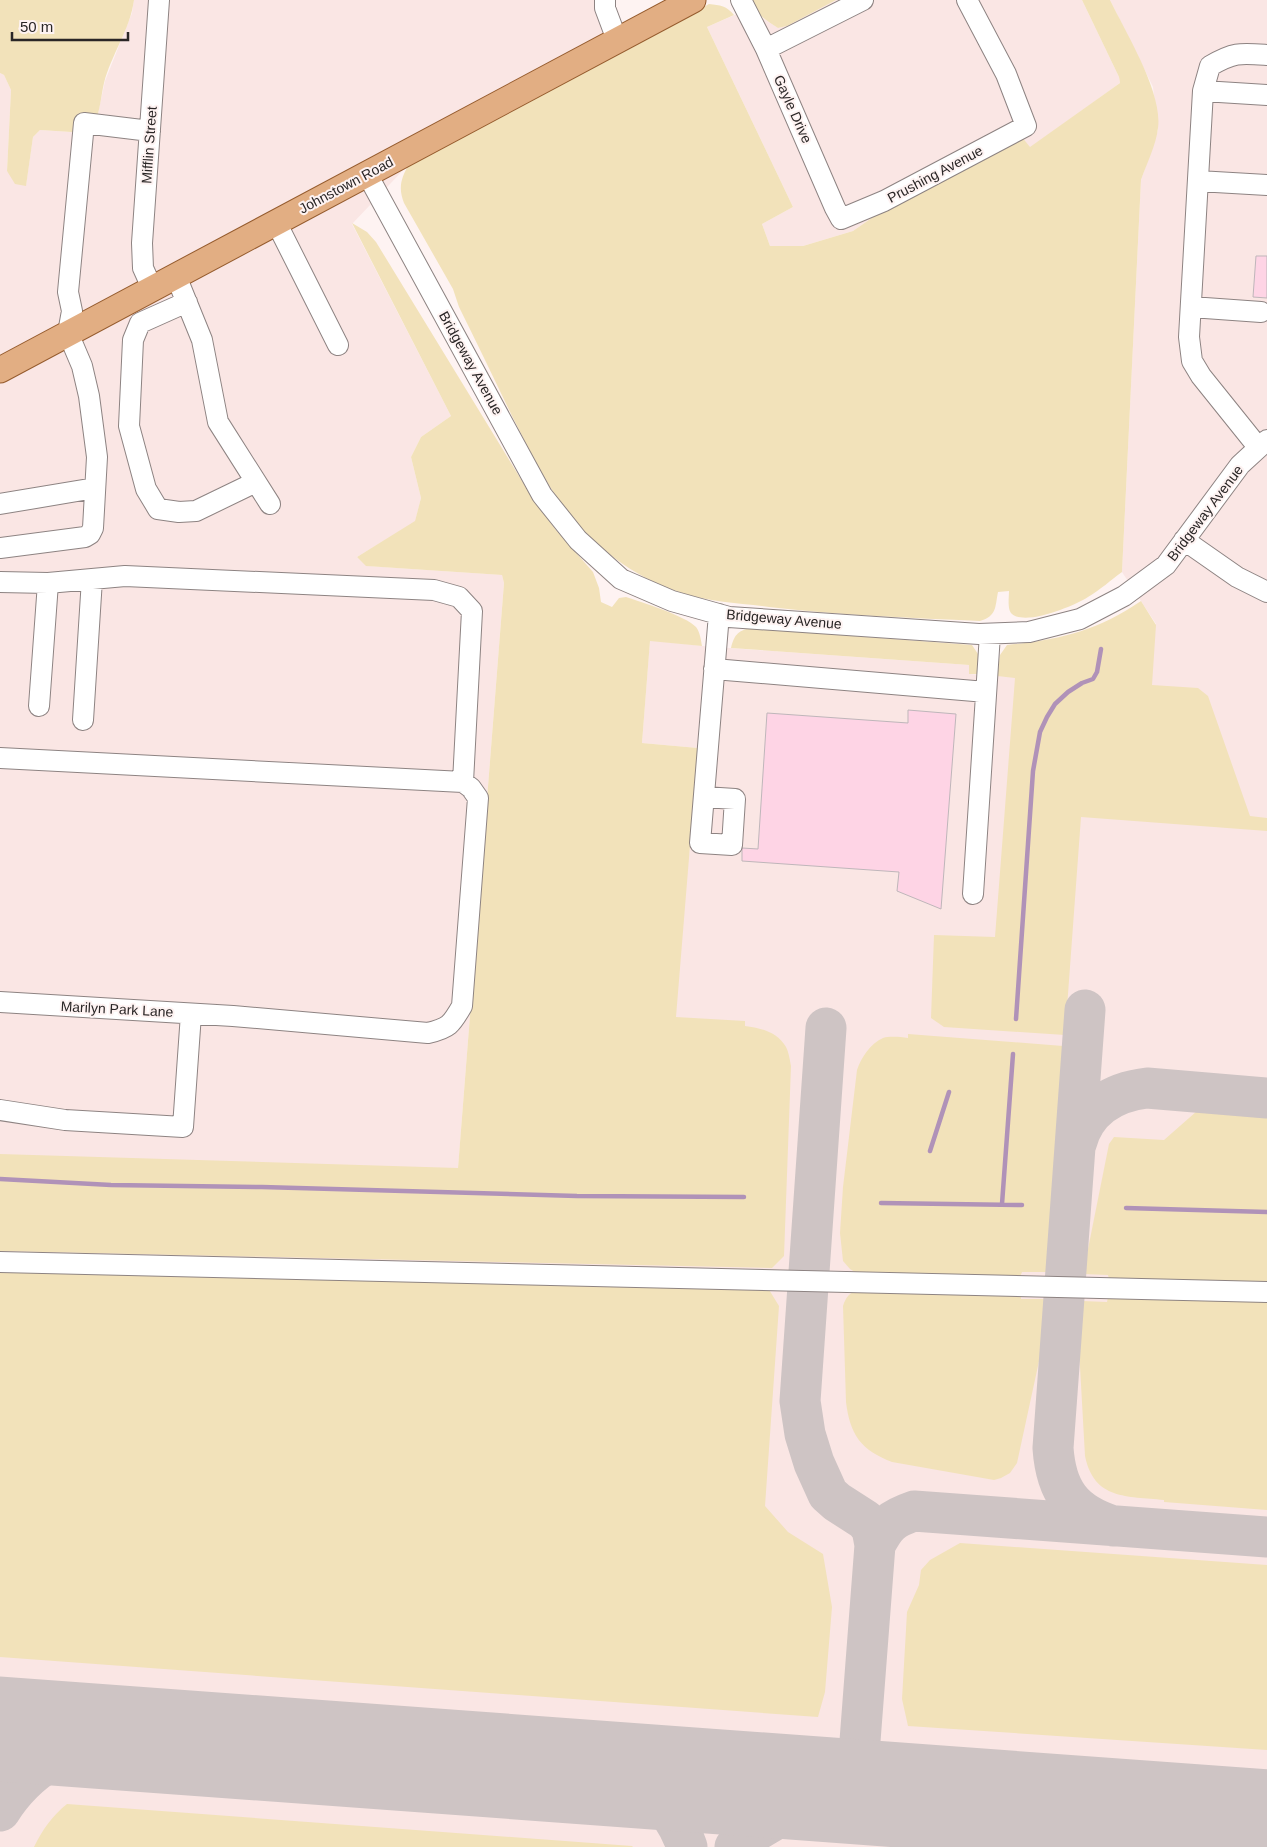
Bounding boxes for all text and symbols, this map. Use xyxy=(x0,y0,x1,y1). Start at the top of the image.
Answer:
scale bar xyxy=(12,10,129,42)
text: 50 m xyxy=(20,18,53,35)
street label: Gayle Drive xyxy=(771,72,815,146)
street label: Mifflin Street xyxy=(138,106,160,184)
street label: Prushing Avenue xyxy=(885,142,986,206)
street label: Johnstown Road xyxy=(296,153,396,217)
street label: Bridgeway Avenue xyxy=(436,309,506,418)
street label: Bridgeway Avenue xyxy=(1164,462,1246,564)
street label: Bridgeway Avenue xyxy=(726,606,843,632)
street label: Marilyn Park Lane xyxy=(60,998,174,1020)

